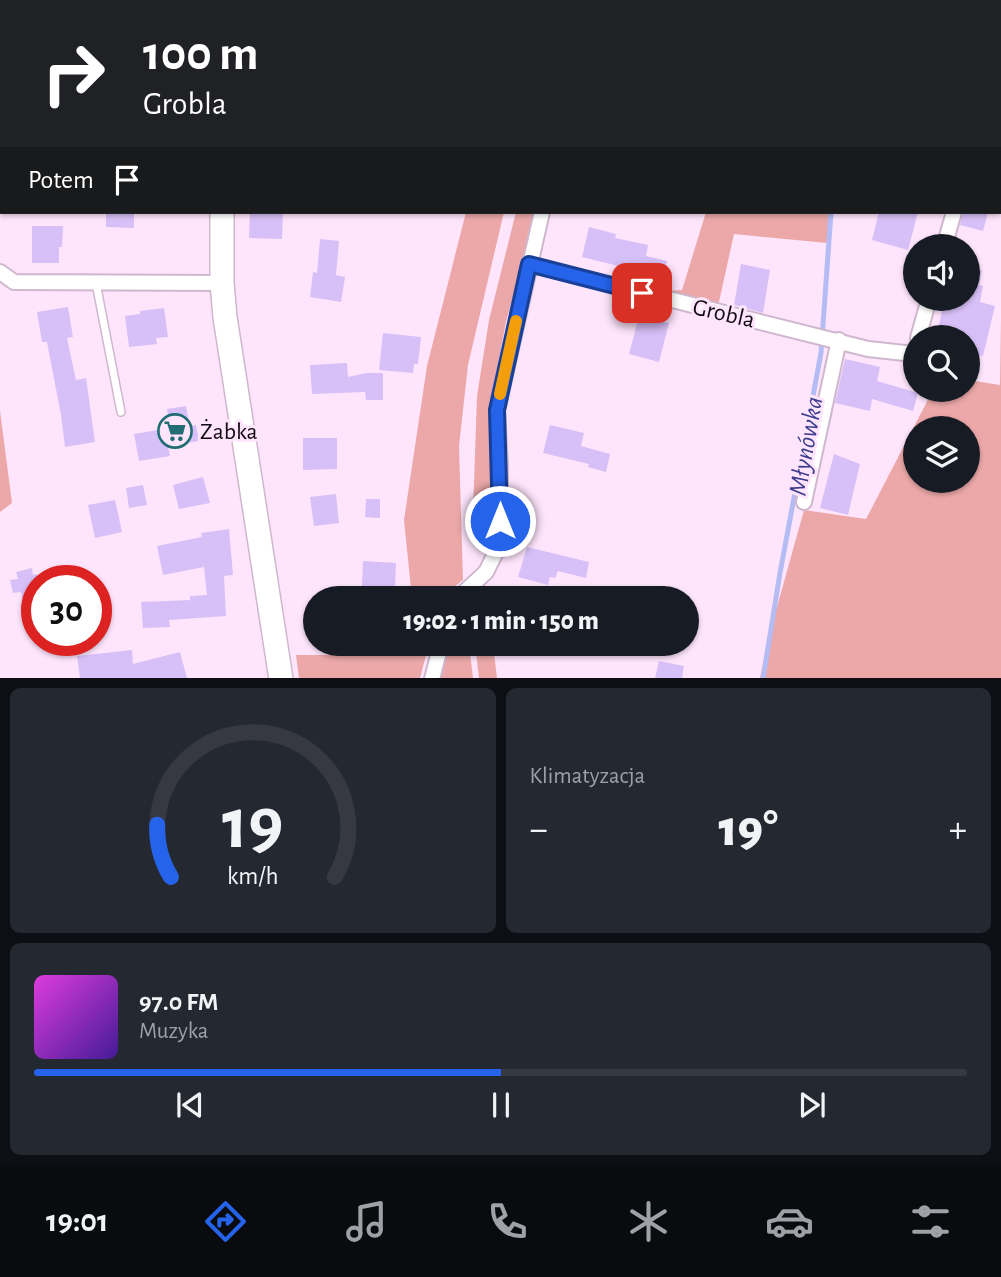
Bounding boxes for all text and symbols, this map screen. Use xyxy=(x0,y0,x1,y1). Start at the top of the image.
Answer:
icon: right xyxy=(28,28,119,119)
text: 100 m xyxy=(143,30,259,79)
text: Grobla xyxy=(143,88,227,120)
icon: arrive xyxy=(108,161,146,199)
text: Potem xyxy=(28,167,94,193)
map controls xyxy=(903,234,980,493)
button: sound xyxy=(903,234,980,311)
pin xyxy=(612,263,672,323)
icon: arrive xyxy=(623,274,661,312)
street label: Grobla xyxy=(690,295,757,333)
button: search xyxy=(903,325,980,402)
water label: Młynówka xyxy=(784,395,827,498)
supermarket icon: Żabka xyxy=(156,412,194,450)
button: layers xyxy=(903,416,980,493)
place label: Żabka xyxy=(200,419,258,444)
position arrow xyxy=(463,484,537,558)
speed limit sign: 30 xyxy=(21,565,112,656)
text: 19:02 · 1 min · 150 m xyxy=(403,608,599,634)
text: Klimatyzacja xyxy=(530,765,645,788)
text: 19 xyxy=(222,789,283,862)
text: 19° xyxy=(718,803,778,855)
text: − xyxy=(530,811,548,849)
text: + xyxy=(949,811,967,849)
text: km/h xyxy=(227,863,279,888)
text: 97.0 FM xyxy=(139,989,219,1015)
text: Muzyka xyxy=(139,1020,208,1043)
icon: previous xyxy=(171,1086,209,1124)
icon: pause xyxy=(482,1086,520,1124)
icon: next xyxy=(793,1086,831,1124)
icon: directions xyxy=(201,1197,250,1246)
icon: music xyxy=(342,1197,391,1246)
icon: phone xyxy=(483,1197,532,1246)
icon: climate xyxy=(624,1197,673,1246)
icon: car xyxy=(765,1197,814,1246)
icon: filters xyxy=(906,1197,955,1246)
text: 19:01 xyxy=(46,1205,109,1237)

